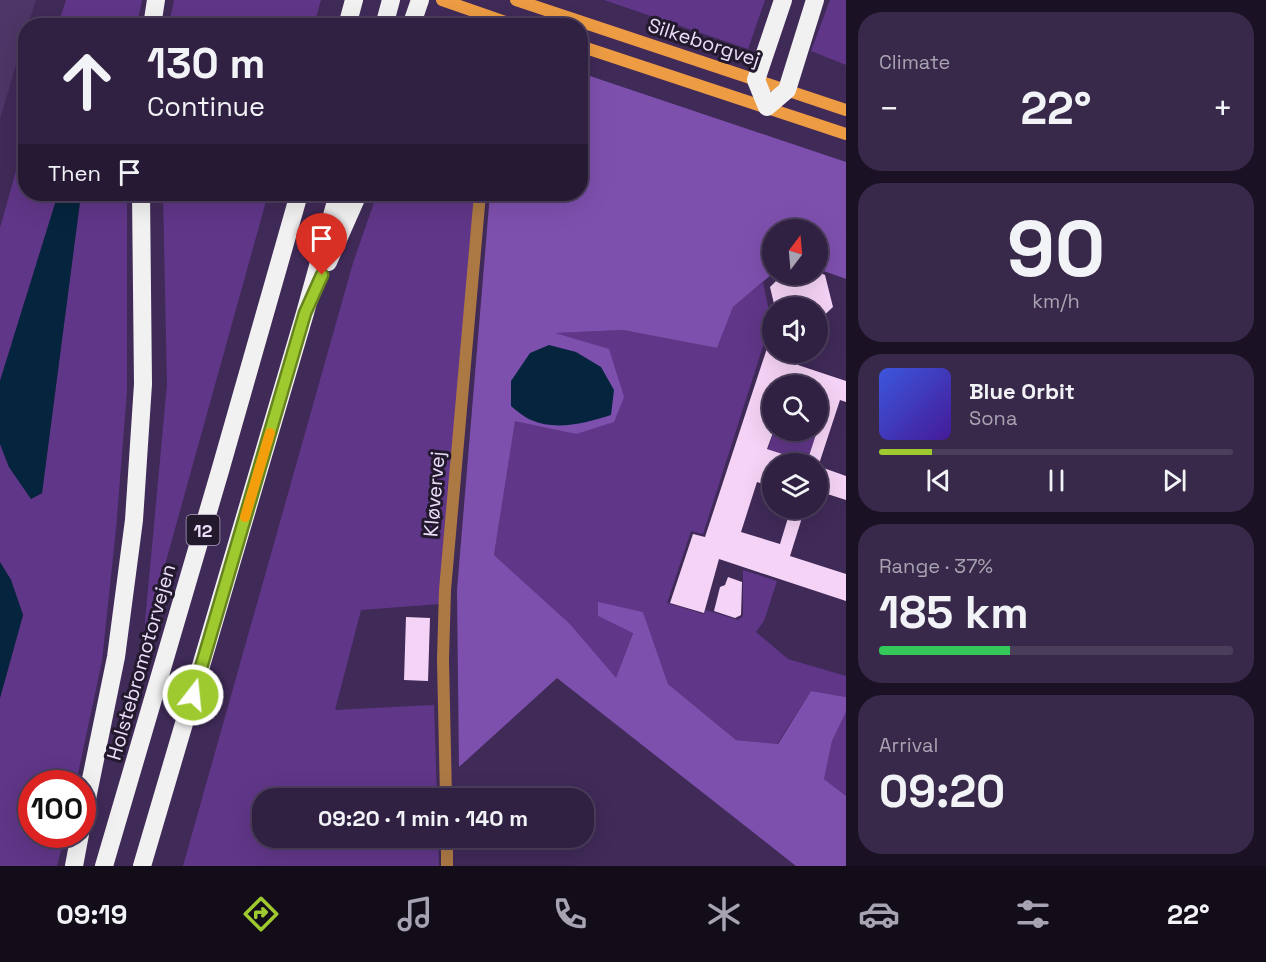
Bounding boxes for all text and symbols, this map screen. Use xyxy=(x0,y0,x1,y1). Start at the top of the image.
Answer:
street label: Silkeborgvej xyxy=(645,12,763,72)
text: 130 m xyxy=(147,37,265,90)
icon: ahead xyxy=(48,42,126,120)
text: Climate xyxy=(879,49,950,75)
text: 22° xyxy=(1020,80,1092,137)
text: − xyxy=(879,88,899,130)
text: + xyxy=(1213,88,1233,130)
text: Continue xyxy=(147,89,265,124)
icon: arrive xyxy=(113,156,146,189)
text: Then xyxy=(48,159,101,187)
text: 90 xyxy=(1007,199,1105,299)
pin xyxy=(296,213,347,275)
north arrow xyxy=(762,219,828,285)
map controls xyxy=(762,219,828,519)
icon: arrive xyxy=(305,222,338,255)
text: km/h xyxy=(1032,288,1080,314)
button: sound xyxy=(762,297,828,363)
button: search xyxy=(762,375,828,441)
text: Blue Orbit xyxy=(969,377,1075,405)
text: Sona xyxy=(969,405,1017,431)
street label: Kløvervej xyxy=(417,450,451,538)
button: layers xyxy=(762,453,828,519)
icon: previous xyxy=(922,464,955,497)
icon: pause xyxy=(1040,464,1073,497)
icon: next xyxy=(1158,464,1191,497)
road number: 12 xyxy=(186,515,220,545)
text: Range · 37% xyxy=(879,553,993,579)
street label: Holstebromotorvejen xyxy=(101,561,181,763)
text: 185 km xyxy=(879,584,1029,641)
position arrow xyxy=(161,663,225,727)
text: Arrival xyxy=(879,732,938,758)
text: 09:20 xyxy=(879,763,1005,820)
speed limit sign: 100 xyxy=(18,770,96,848)
text: 09:20 · 1 min · 140 m xyxy=(318,804,528,832)
icon: directions xyxy=(240,893,282,935)
icon: music xyxy=(394,893,436,935)
icon: phone xyxy=(549,893,591,935)
icon: climate xyxy=(703,893,745,935)
icon: car xyxy=(858,893,900,935)
icon: filters xyxy=(1012,893,1054,935)
text: 09:19 xyxy=(56,897,127,932)
text: 22° xyxy=(1167,897,1210,932)

